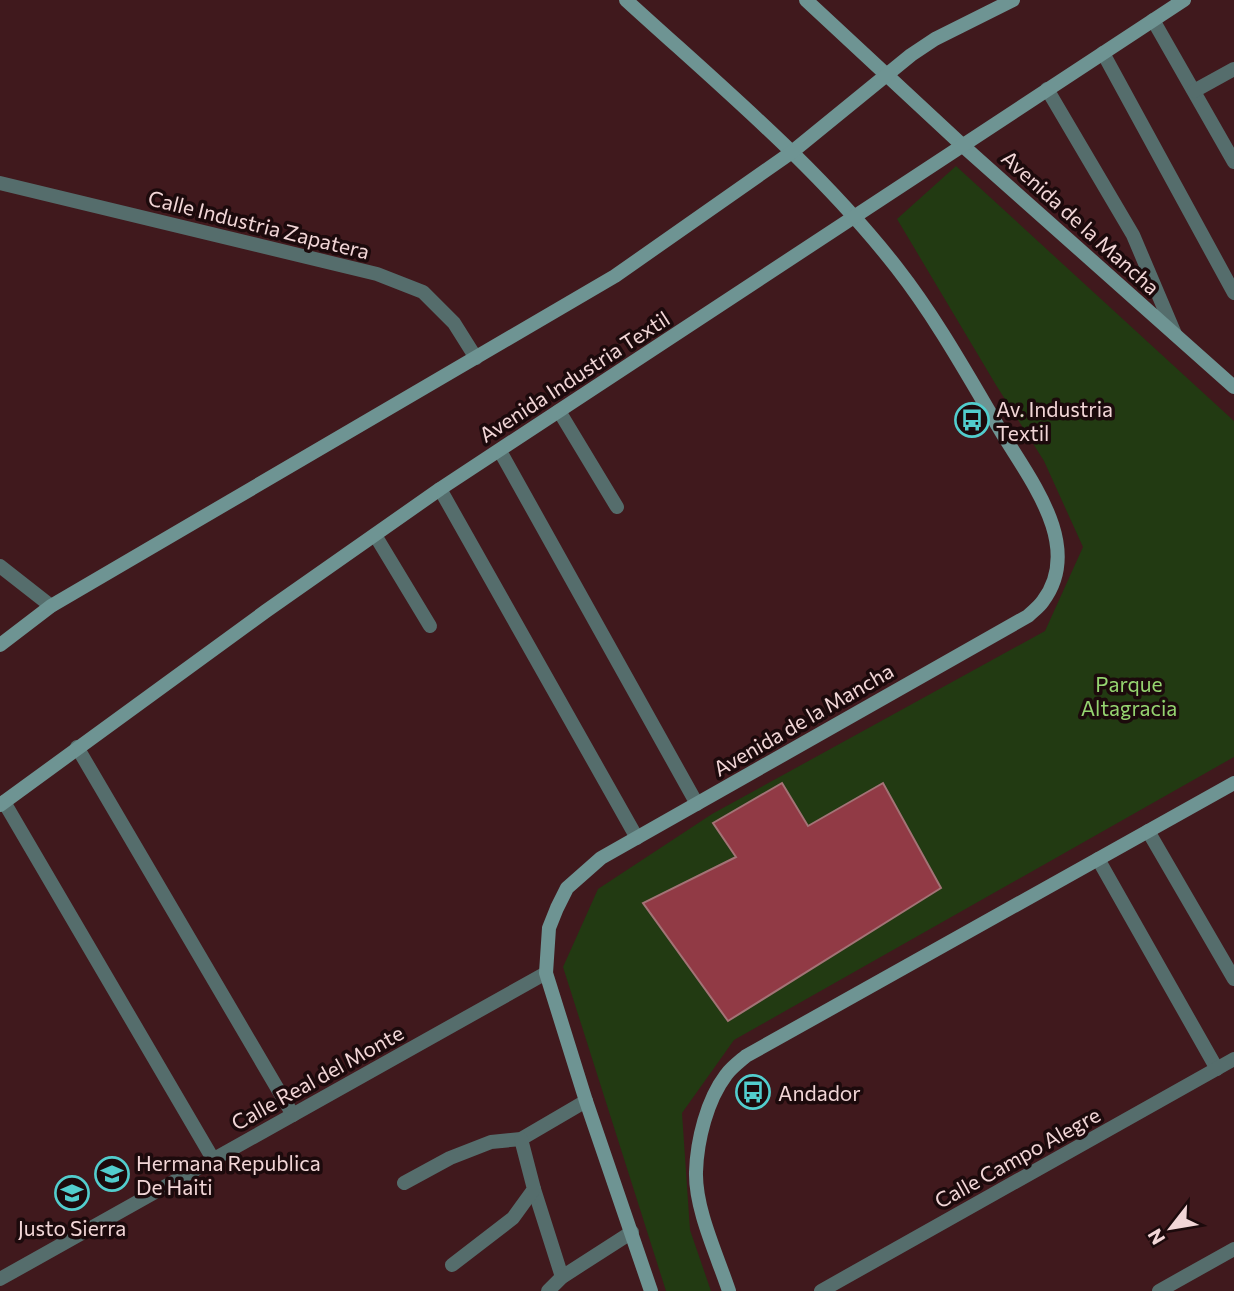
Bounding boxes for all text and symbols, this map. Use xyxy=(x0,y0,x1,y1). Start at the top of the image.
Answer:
street label: Avenida de la Mancha xyxy=(997,145,1165,299)
street label: Calle Industria Zapatera xyxy=(146,184,372,264)
street label: Avenida Industria Textil xyxy=(474,305,674,447)
place label: Av. Industria Textil xyxy=(996,396,1113,445)
bus stop icon: Av. Industria Textil xyxy=(953,401,991,439)
street label: Avenida de la Mancha xyxy=(709,657,897,781)
park label: Parque Altagracia xyxy=(1081,671,1177,720)
street label: Calle Real del Monte xyxy=(227,1019,407,1135)
bus stop icon: Andador xyxy=(734,1073,772,1111)
place label: Andador xyxy=(778,1080,861,1105)
street label: Calle Campo Alegre xyxy=(930,1101,1104,1213)
place label: Hermana Republica De Haiti xyxy=(136,1150,321,1199)
school or university icon: Hermana Republica De Haiti xyxy=(93,1155,131,1193)
school or university icon: Justo Sierra xyxy=(53,1174,91,1212)
north arrow xyxy=(1136,1193,1206,1263)
place label: Justo Sierra xyxy=(18,1215,126,1240)
text: N xyxy=(1142,1225,1170,1249)

